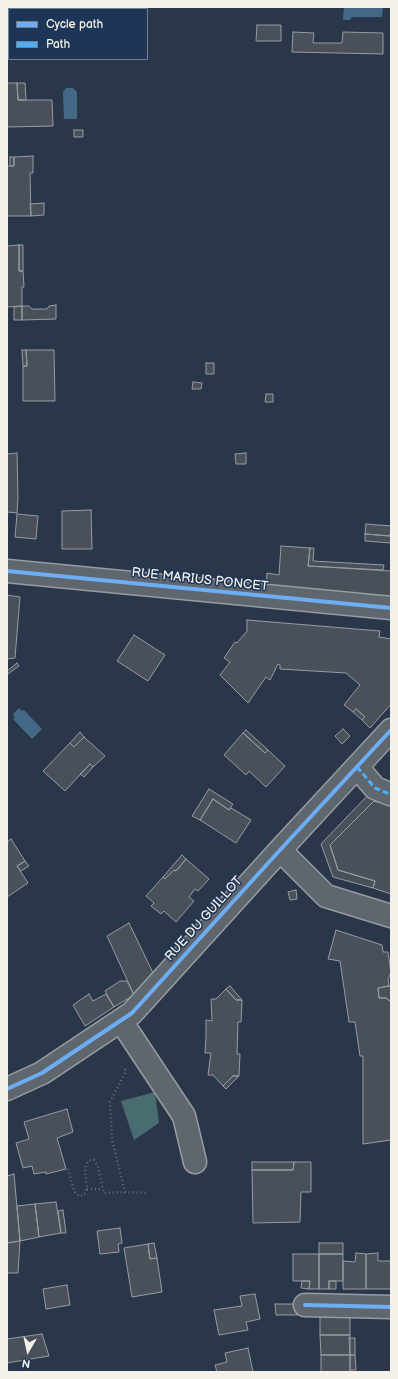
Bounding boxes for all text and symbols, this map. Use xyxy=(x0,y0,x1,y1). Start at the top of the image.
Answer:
legend xyxy=(8,8,148,60)
text: Cycle path xyxy=(46,17,103,32)
text: Path xyxy=(46,37,70,52)
street label: RUE MARIUS PONCET xyxy=(131,565,269,595)
street label: RUE DU GUILLOT xyxy=(162,874,246,964)
north arrow xyxy=(8,1331,48,1371)
text: N xyxy=(21,1356,31,1370)

